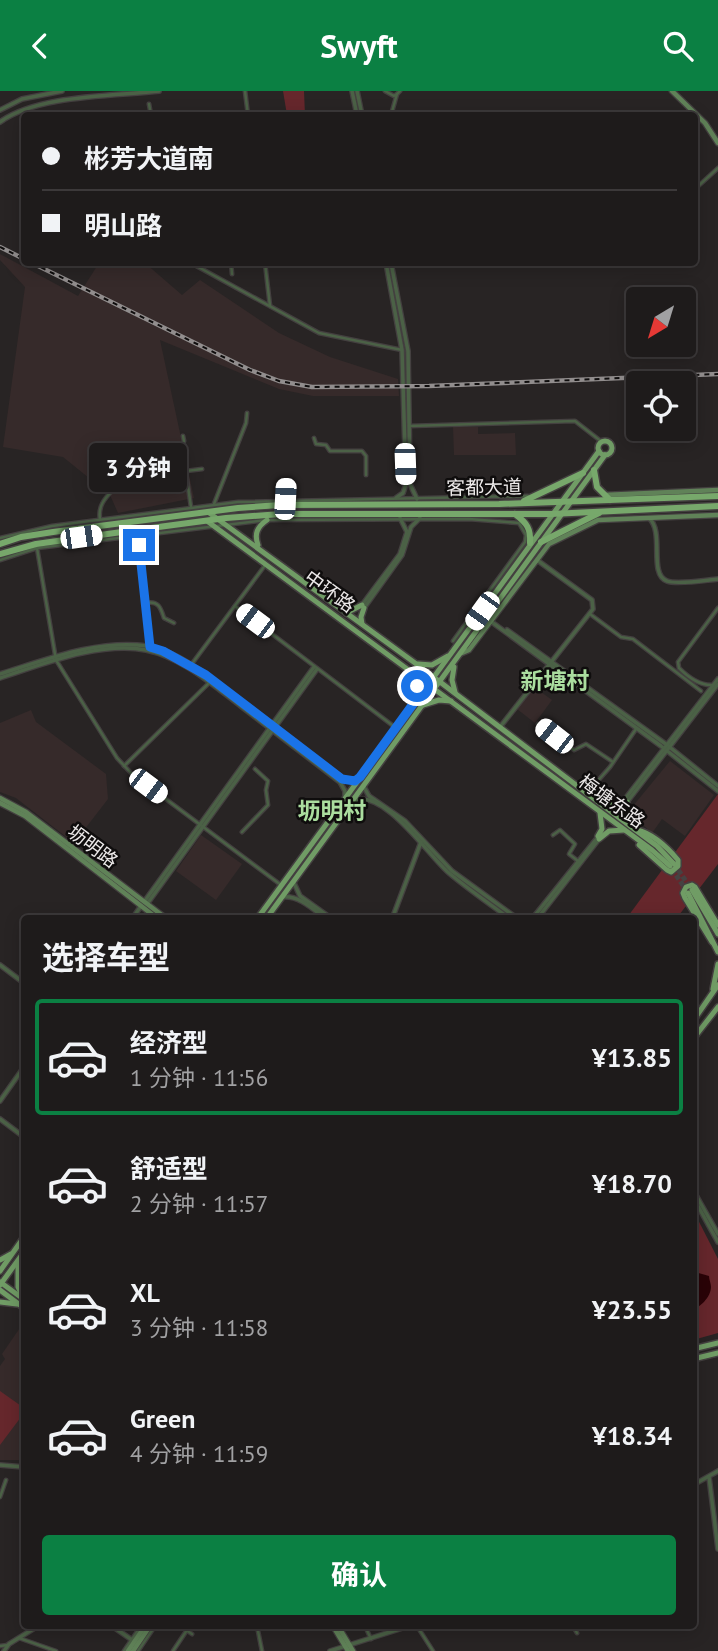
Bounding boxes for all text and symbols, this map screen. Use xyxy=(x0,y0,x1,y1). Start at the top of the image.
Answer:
text: Swyft xyxy=(320,25,398,67)
icon: back xyxy=(21,27,59,65)
icon: search xyxy=(659,27,697,65)
text: 彬芳大道南 xyxy=(84,142,214,175)
text: 明山路 xyxy=(84,209,162,242)
north arrow xyxy=(626,287,696,357)
map controls xyxy=(626,287,696,441)
button: locate xyxy=(626,371,696,441)
callout: 3 分钟 xyxy=(90,443,188,493)
car xyxy=(394,443,417,485)
text: 3 分钟 xyxy=(106,453,170,482)
street label: 客都大道 xyxy=(446,474,522,500)
car xyxy=(274,477,297,521)
car xyxy=(59,524,104,550)
route end xyxy=(123,529,155,561)
street label: 中环路 xyxy=(300,565,360,617)
car xyxy=(462,588,503,634)
car xyxy=(232,600,279,642)
district label: 新塘村 xyxy=(521,666,590,695)
route start xyxy=(401,670,433,702)
car xyxy=(531,715,578,757)
car xyxy=(125,765,172,807)
street label: 梅塘东路 xyxy=(574,769,650,833)
district label: 坜明村 xyxy=(298,796,367,825)
street label: 坜明路 xyxy=(63,819,123,873)
text: 选择车型 xyxy=(42,936,170,978)
icon: car xyxy=(46,1026,109,1089)
text: 经济型 xyxy=(130,1026,208,1059)
text: ¥13.85 xyxy=(592,1041,672,1074)
text: 1 分钟 · 11:56 xyxy=(130,1063,268,1092)
icon: car xyxy=(46,1152,109,1215)
text: 舒适型 xyxy=(130,1152,208,1185)
text: ¥18.70 xyxy=(592,1167,672,1200)
text: 2 分钟 · 11:57 xyxy=(130,1189,268,1218)
text: XL xyxy=(130,1276,160,1309)
icon: car xyxy=(46,1278,109,1341)
text: ¥23.55 xyxy=(592,1293,672,1326)
text: 3 分钟 · 11:58 xyxy=(130,1313,268,1342)
text: Green xyxy=(130,1402,195,1435)
icon: car xyxy=(46,1404,109,1467)
text: ¥18.34 xyxy=(592,1419,672,1452)
text: 4 分钟 · 11:59 xyxy=(130,1439,268,1468)
button: 确认 xyxy=(42,1535,676,1615)

